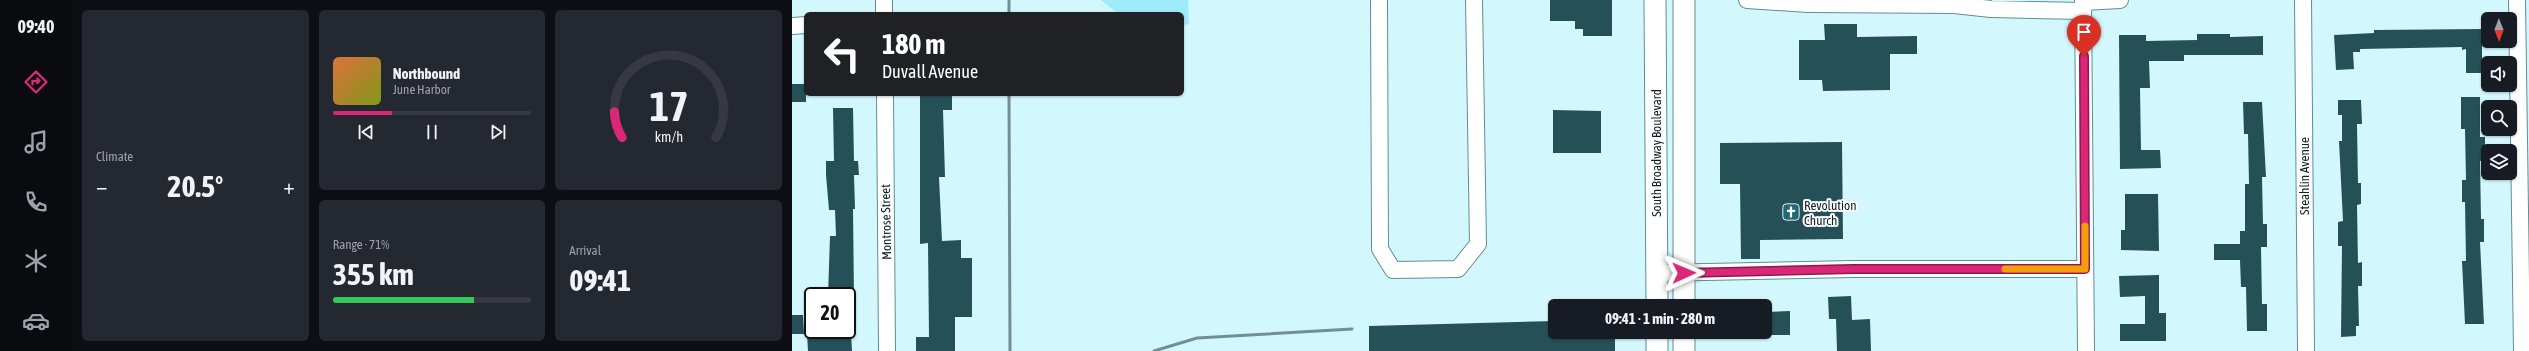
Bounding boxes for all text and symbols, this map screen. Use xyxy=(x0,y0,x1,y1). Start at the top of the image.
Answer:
north arrow xyxy=(2481,12,2517,48)
map controls xyxy=(2481,12,2517,180)
pin xyxy=(2067,15,2101,56)
text: 09:40 xyxy=(17,16,55,37)
icon: arrive xyxy=(2073,21,2095,43)
icon: left xyxy=(816,28,868,80)
text: 180 m xyxy=(882,28,945,60)
button: sound xyxy=(2481,56,2517,92)
text: Duvall Avenue xyxy=(882,61,978,82)
text: Northbound xyxy=(393,65,460,82)
icon: directions xyxy=(22,68,50,96)
text: June Harbor xyxy=(393,82,451,97)
text: 17 xyxy=(649,82,688,130)
street label: South Broadway Boulevard xyxy=(1649,89,1664,217)
button: search xyxy=(2481,100,2517,136)
icon: previous xyxy=(355,121,377,143)
icon: pause xyxy=(421,121,443,143)
icon: next xyxy=(487,121,509,143)
icon: music xyxy=(22,128,50,156)
text: km/h xyxy=(654,128,683,144)
street label: Steahlin Avenue xyxy=(2297,137,2312,215)
button: layers xyxy=(2481,144,2517,180)
text: Climate xyxy=(96,149,133,164)
text: 20.5° xyxy=(167,169,223,203)
text: − xyxy=(96,173,107,199)
text: + xyxy=(283,173,295,199)
street label: Montrose Street xyxy=(878,184,894,260)
icon: phone xyxy=(22,188,50,216)
place label: Revolution Church xyxy=(1804,198,1856,228)
church icon: Revolution Church xyxy=(1781,202,1801,222)
text: Range · 71% xyxy=(333,237,389,252)
text: Arrival xyxy=(569,243,601,258)
icon: climate xyxy=(22,247,50,275)
position arrow xyxy=(1663,252,1705,294)
text: 355 km xyxy=(333,257,414,291)
text: 09:41 xyxy=(569,263,631,297)
speed limit sign: 20 xyxy=(804,287,856,339)
icon: car xyxy=(22,307,50,335)
text: 09:41 · 1 min · 280 m xyxy=(1605,310,1715,327)

